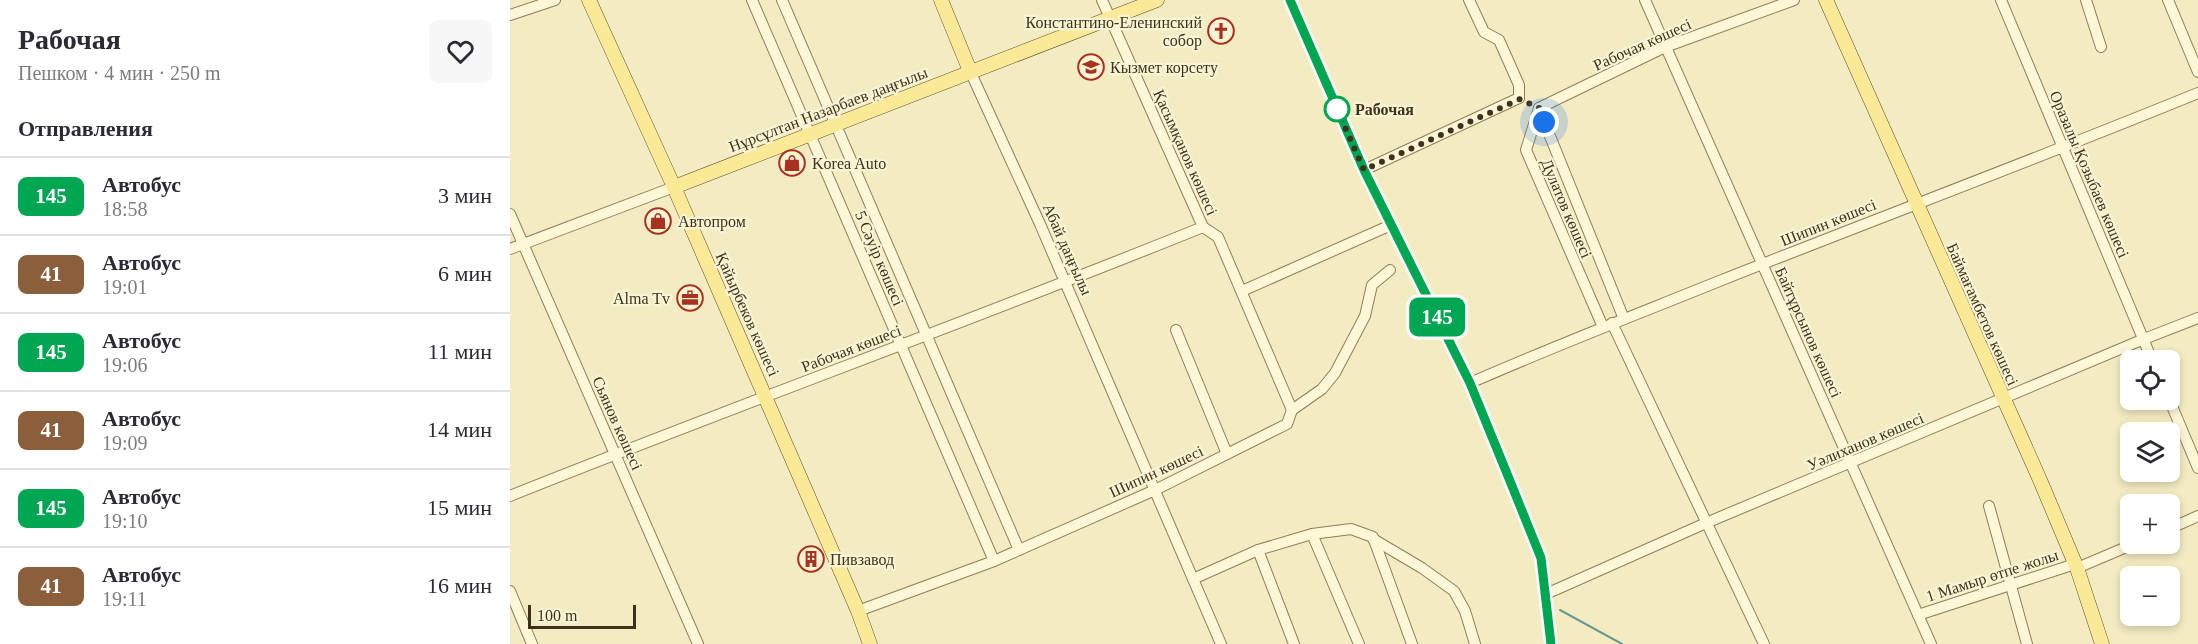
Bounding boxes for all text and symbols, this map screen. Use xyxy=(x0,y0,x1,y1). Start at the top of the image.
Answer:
place label: Константино-Еленинский собор xyxy=(1026,14,1202,50)
street label: Рабочая көшесі xyxy=(1591,15,1694,74)
church icon: Константино-Еленинский собор xyxy=(1206,16,1236,46)
button: heart xyxy=(429,20,492,83)
text: Рабочая xyxy=(18,24,121,55)
school or university icon: Кызмет корсету xyxy=(1076,52,1106,82)
place label: Кызмет корсету xyxy=(1110,59,1218,77)
text: Пешком · 4 мин · 250 m xyxy=(18,62,221,84)
street label: Нұрсұлтан Назарбаев даңғылы xyxy=(726,64,930,156)
street label: Қасымқанов көшесі xyxy=(1149,87,1221,219)
street label: Оразалы Қозыбаев көшесі xyxy=(2046,88,2133,261)
marker: Рабочая xyxy=(1324,96,1350,122)
place label: Рабочая xyxy=(1355,101,1414,118)
your location xyxy=(1529,107,1559,137)
text: Отправления xyxy=(18,116,153,141)
shop icon: Korea Auto xyxy=(777,148,807,178)
place label: Korea Auto xyxy=(812,155,886,172)
street label: Дулатов көшесі xyxy=(1537,156,1595,261)
text: Автобус xyxy=(102,172,181,197)
text: 3 мин xyxy=(438,183,492,208)
text: 145 xyxy=(35,184,67,208)
street label: Шипин көшесі xyxy=(1778,195,1879,249)
text: 18:58 xyxy=(102,198,148,220)
street label: Абай даңғылы xyxy=(1039,201,1095,298)
shop icon: Автопром xyxy=(643,206,673,236)
street label: 5 Сәуір көшесі xyxy=(851,208,907,309)
place label: Автопром xyxy=(678,213,746,231)
street label: Баймағамбетов көшесі xyxy=(1943,240,2022,389)
text: Автобус xyxy=(102,250,181,275)
street label: Қайырбеков көшесі xyxy=(712,250,783,380)
text: 6 мин xyxy=(438,261,492,286)
text: 41 xyxy=(41,262,62,286)
street label: Байтұрсынов көшесі xyxy=(1771,264,1845,401)
text: 19:01 xyxy=(102,276,148,298)
office icon: Alma Tv xyxy=(675,283,705,313)
place label: Alma Tv xyxy=(613,290,670,307)
line badge: 145 xyxy=(1402,298,1472,336)
text: 145 xyxy=(1421,305,1453,329)
street label: Рабочая көшесі xyxy=(799,321,904,375)
text: Автобус xyxy=(102,328,181,353)
text: 11 мин xyxy=(428,339,492,364)
text: 145 xyxy=(35,340,67,364)
map controls xyxy=(2120,350,2180,626)
button: locate xyxy=(2120,350,2180,410)
text: 19:06 xyxy=(102,354,148,376)
street label: Сьянов көшесі xyxy=(589,374,646,473)
text: Автобус xyxy=(102,406,181,431)
street label: Уәлиханов көшесі xyxy=(1804,409,1927,474)
text: 14 мин xyxy=(427,417,492,442)
text: 41 xyxy=(41,418,62,442)
button: layers xyxy=(2120,422,2180,482)
text: 19:09 xyxy=(102,432,148,454)
street label: Шипин көшесі xyxy=(1107,442,1206,501)
text: Автобус xyxy=(102,484,181,509)
button: + xyxy=(2120,494,2180,554)
text: 15 мин xyxy=(427,495,492,520)
text: 145 xyxy=(35,496,67,520)
text: 19:10 xyxy=(102,510,148,532)
building icon: Пивзавод xyxy=(796,544,826,574)
street label: 1 Мамыр өтпе жолы xyxy=(1924,546,2061,606)
place label: Пивзавод xyxy=(830,551,894,569)
text: Автобус xyxy=(102,562,181,587)
button: − xyxy=(2120,566,2180,626)
text: 16 мин xyxy=(427,573,492,598)
text: 41 xyxy=(41,574,62,598)
text: 19:11 xyxy=(102,588,147,610)
scale bar xyxy=(528,602,636,630)
text: 100 m xyxy=(537,607,577,624)

